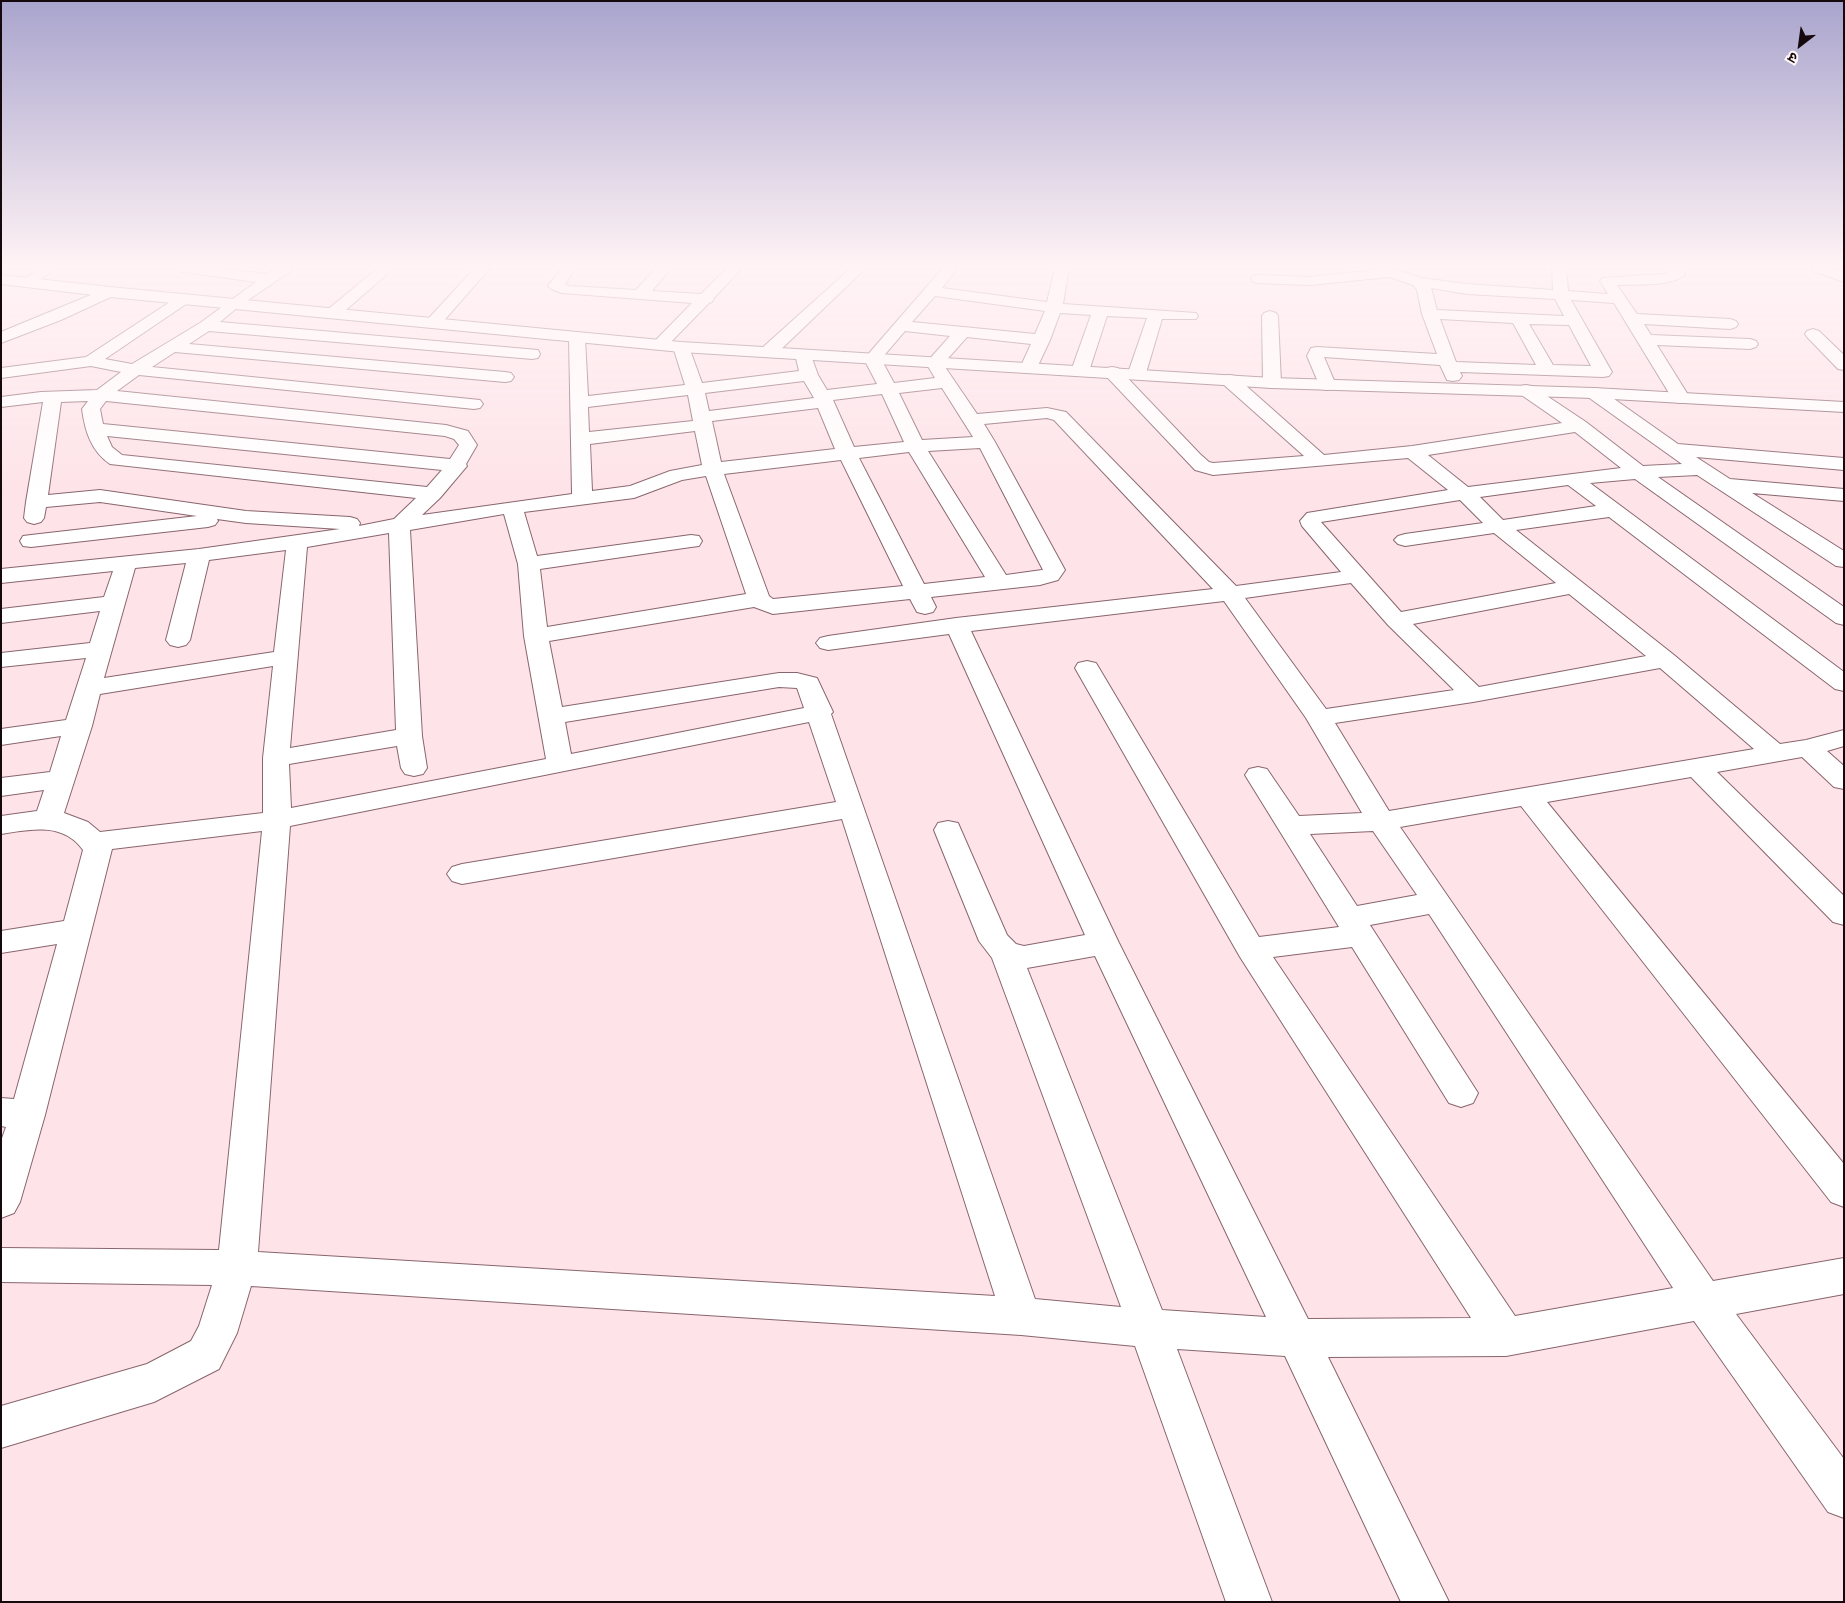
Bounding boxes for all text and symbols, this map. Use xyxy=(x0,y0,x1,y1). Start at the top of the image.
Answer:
north arrow xyxy=(1775,20,1825,70)
text: उ xyxy=(1784,49,1800,68)

